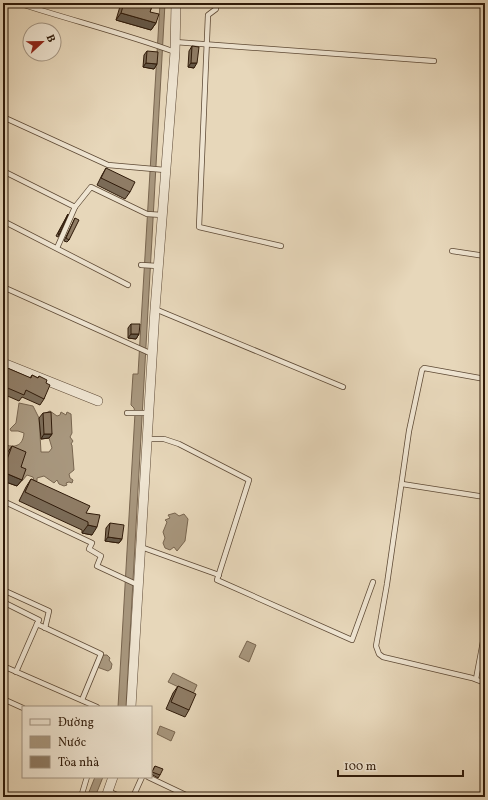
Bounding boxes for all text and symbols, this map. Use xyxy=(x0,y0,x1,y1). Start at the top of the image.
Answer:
north arrow xyxy=(22,22,62,62)
text: B xyxy=(42,33,58,45)
legend xyxy=(22,706,152,778)
text: Đường xyxy=(58,715,94,731)
text: Nước xyxy=(58,735,86,751)
scale bar xyxy=(338,752,463,778)
text: Tòa nhà xyxy=(58,755,99,771)
text: 100 m xyxy=(344,759,377,775)

